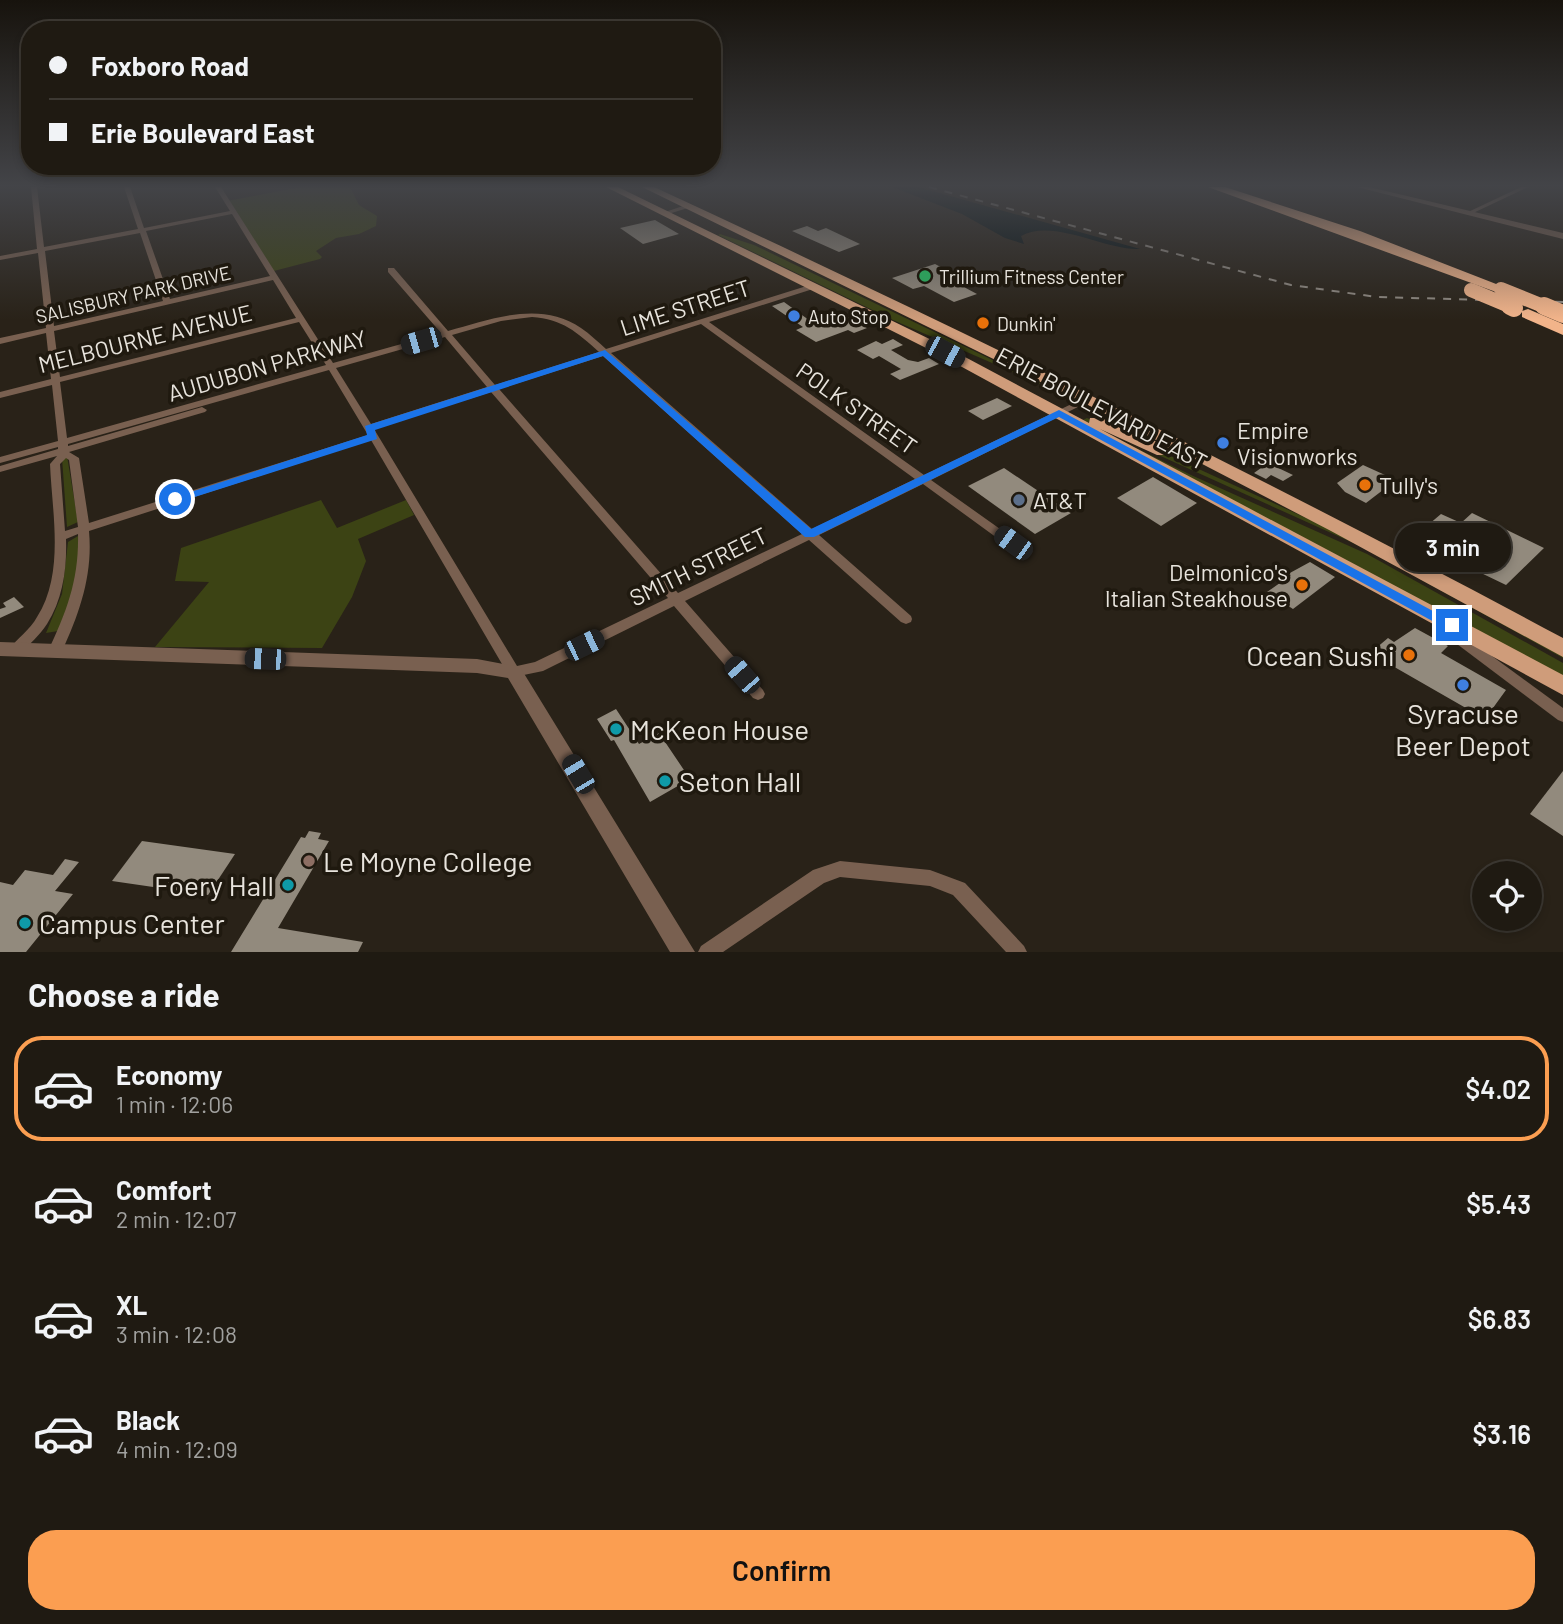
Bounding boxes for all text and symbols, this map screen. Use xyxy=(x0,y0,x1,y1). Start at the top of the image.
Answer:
text: Foxboro Road xyxy=(91,50,249,81)
text: Erie Boulevard East xyxy=(91,117,315,148)
street label: SALISBURY PARK DRIVE xyxy=(33,260,233,328)
place label: Trillium Fitness Center xyxy=(939,265,1124,288)
marker: Trillium Fitness Center xyxy=(917,268,933,284)
street label: LIME STREET xyxy=(616,273,754,341)
street label: MELBOURNE AVENUE xyxy=(35,298,255,378)
place label: Auto Stop xyxy=(808,305,889,328)
marker: Auto Stop xyxy=(786,308,802,324)
place label: Dunkin' xyxy=(997,312,1055,335)
marker: Dunkin' xyxy=(975,315,991,331)
street label: AUDUBON PARKWAY xyxy=(164,323,370,407)
car xyxy=(398,325,445,357)
car xyxy=(922,333,969,371)
street label: ERIE BOULEVARD EAST xyxy=(992,341,1212,475)
street label: POLK STREET xyxy=(791,356,923,460)
place label: Empire Visionworks xyxy=(1237,416,1358,470)
marker: Empire Visionworks xyxy=(1215,435,1231,451)
place label: Tully's xyxy=(1379,471,1438,499)
marker: Tully's xyxy=(1357,477,1373,493)
route start xyxy=(159,483,191,515)
place label: AT&T xyxy=(1033,486,1087,514)
marker: AT&T xyxy=(1011,492,1027,508)
street label: SMITH STREET xyxy=(625,521,771,611)
car xyxy=(990,522,1037,564)
callout: 3 min xyxy=(1394,524,1510,572)
text: 3 min xyxy=(1426,533,1480,561)
place label: Delmonico's Italian Steakhouse xyxy=(1105,558,1288,612)
marker: Delmonico's Italian Steakhouse xyxy=(1294,577,1310,593)
route end xyxy=(1436,609,1468,641)
car xyxy=(561,626,608,664)
place label: Ocean Sushi xyxy=(1246,638,1395,672)
marker: Ocean Sushi xyxy=(1401,647,1417,663)
car xyxy=(244,648,287,670)
car xyxy=(721,652,764,698)
marker: Syracuse Beer Depot xyxy=(1455,677,1471,693)
place label: Syracuse Beer Depot xyxy=(1395,696,1531,762)
place label: McKeon House xyxy=(630,712,809,746)
marker: McKeon House xyxy=(608,721,624,737)
car xyxy=(559,751,598,797)
place label: Seton Hall xyxy=(679,764,801,798)
marker: Seton Hall xyxy=(657,773,673,789)
place label: Le Moyne College xyxy=(323,844,532,878)
marker: Le Moyne College xyxy=(301,853,317,869)
map controls xyxy=(1472,861,1542,931)
button: locate xyxy=(1472,861,1542,931)
place label: Foery Hall xyxy=(154,868,274,902)
marker: Foery Hall xyxy=(280,877,296,893)
place label: Campus Center xyxy=(39,906,225,940)
marker: Campus Center xyxy=(17,915,33,931)
text: Choose a ride xyxy=(28,975,220,1013)
icon: car xyxy=(32,1057,95,1120)
text: Economy xyxy=(116,1059,222,1090)
text: $4.02 xyxy=(1466,1073,1531,1104)
text: 1 min · 12:06 xyxy=(116,1090,233,1118)
icon: car xyxy=(32,1172,95,1235)
text: Comfort xyxy=(116,1174,212,1205)
text: $5.43 xyxy=(1466,1188,1531,1219)
text: 2 min · 12:07 xyxy=(116,1205,236,1233)
icon: car xyxy=(32,1287,95,1350)
text: XL xyxy=(116,1289,147,1320)
text: $6.83 xyxy=(1468,1303,1531,1334)
text: 3 min · 12:08 xyxy=(116,1320,237,1348)
icon: car xyxy=(32,1402,95,1465)
text: Black xyxy=(116,1404,180,1435)
text: $3.16 xyxy=(1472,1418,1531,1449)
text: 4 min · 12:09 xyxy=(116,1435,238,1463)
button: Confirm xyxy=(28,1530,1535,1610)

